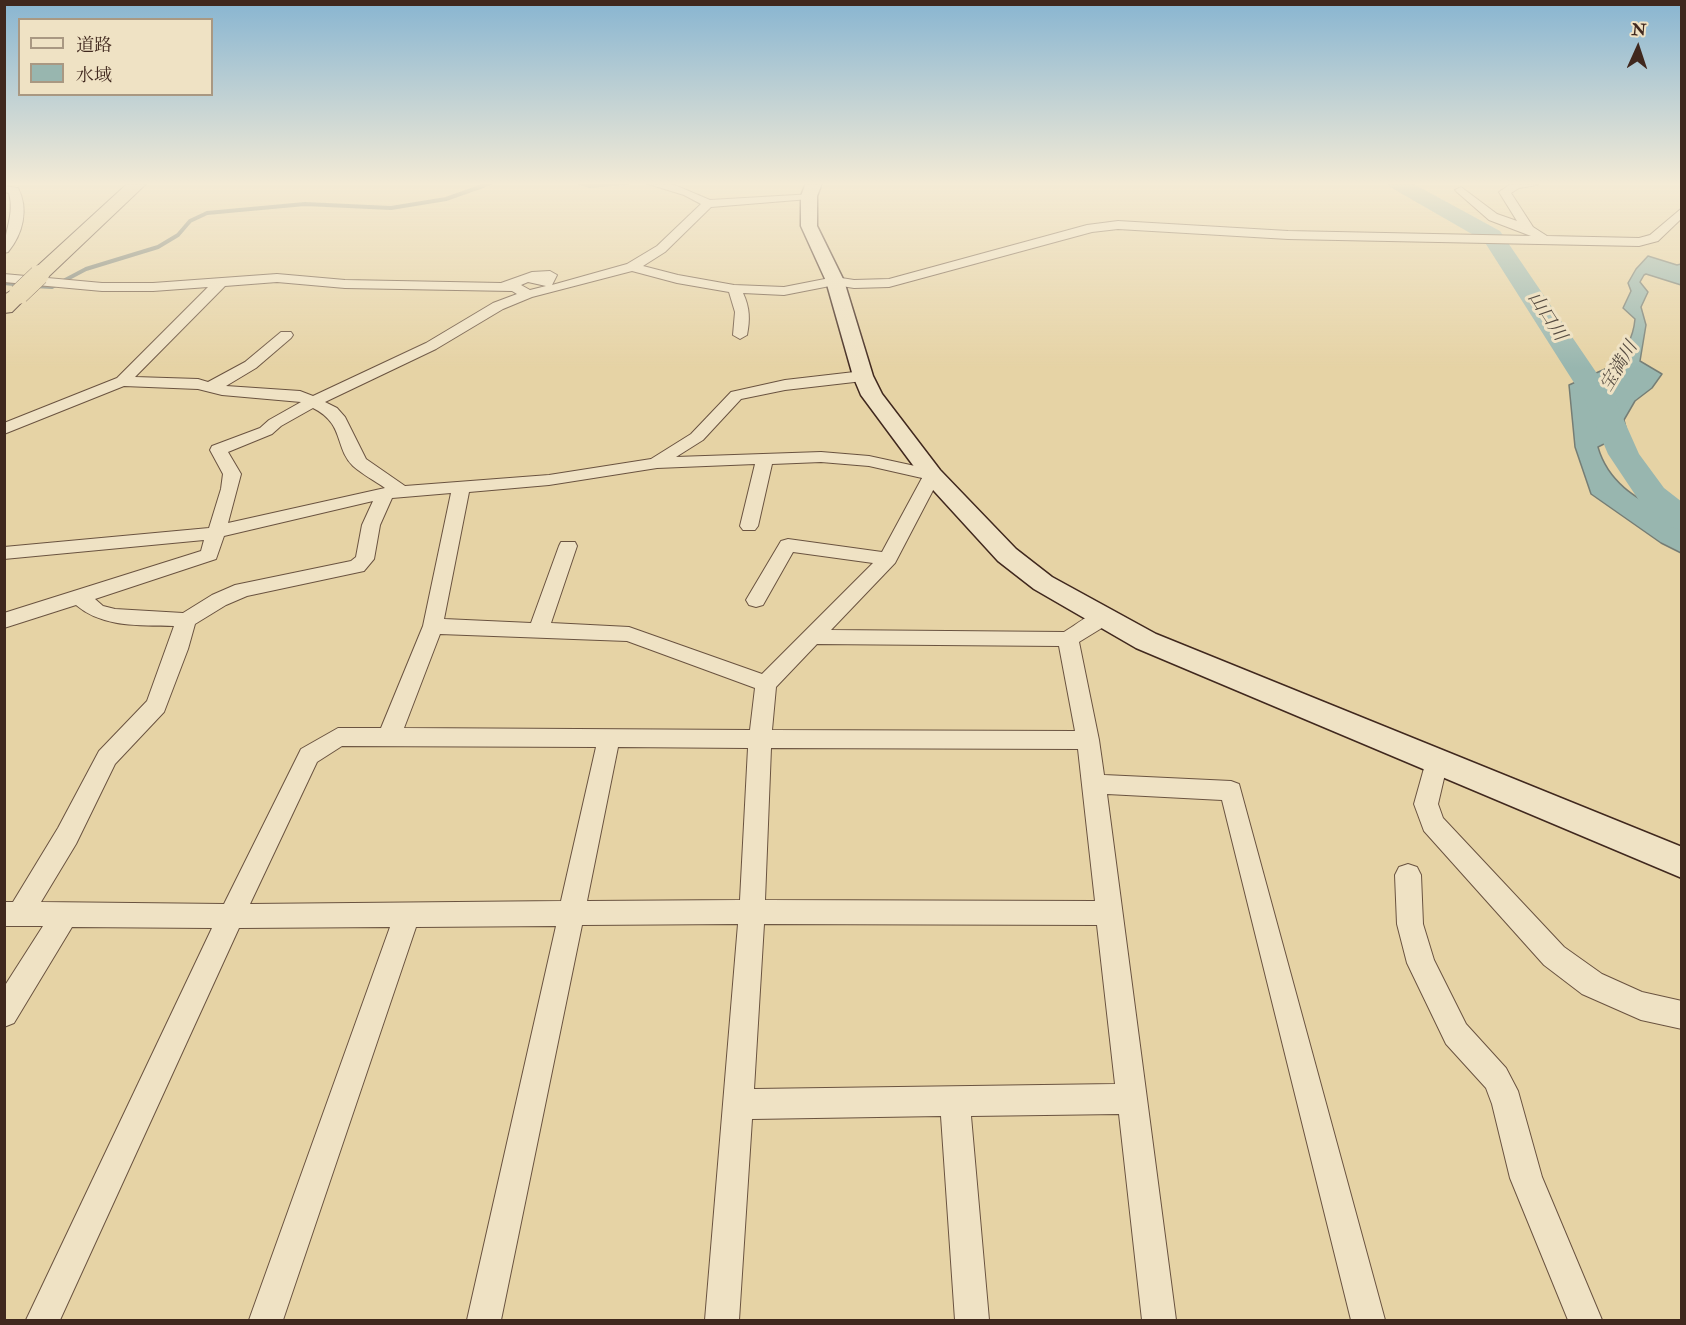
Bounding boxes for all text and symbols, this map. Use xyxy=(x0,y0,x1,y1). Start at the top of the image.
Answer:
legend xyxy=(18,18,213,96)
north arrow xyxy=(1608,18,1668,78)
text: N xyxy=(1631,20,1647,40)
text: 道路 xyxy=(76,34,112,57)
text: 水域 xyxy=(76,64,112,87)
water label: 山口川 xyxy=(1522,288,1570,346)
water label: 宝満川 xyxy=(1597,338,1643,396)

